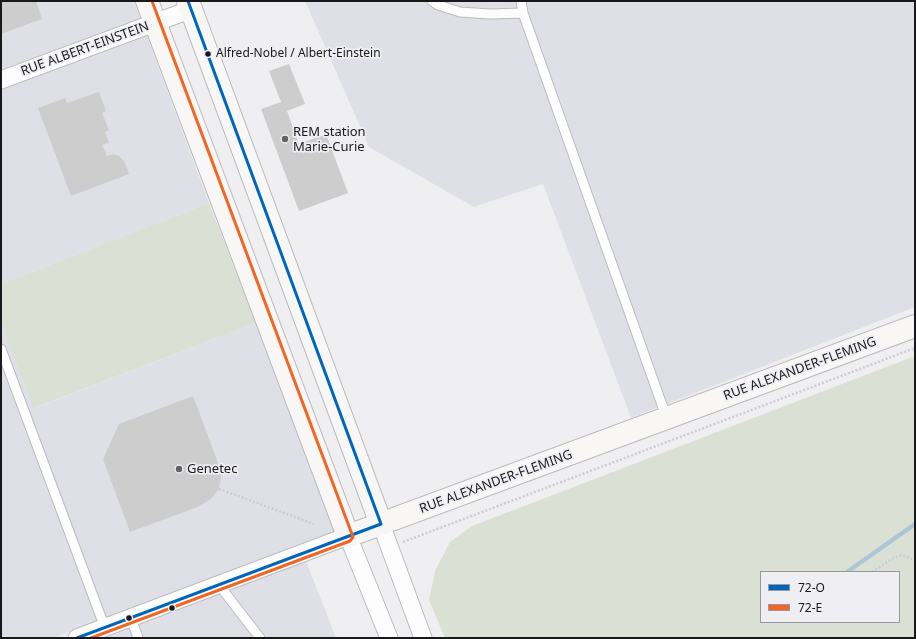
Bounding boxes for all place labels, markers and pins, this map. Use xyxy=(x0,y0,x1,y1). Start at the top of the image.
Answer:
place label: Alfred-Nobel / Albert-Einstein xyxy=(216,47,381,61)
marker: Alfred-Nobel / Albert-Einstein xyxy=(203,49,213,59)
place label: REM station Marie-Curie xyxy=(293,124,366,155)
marker: REM station Marie-Curie xyxy=(280,134,290,144)
place label: Genetec xyxy=(187,461,237,477)
marker: Genetec xyxy=(174,464,184,474)
unlabelled marker xyxy=(167,603,177,613)
unlabelled marker xyxy=(124,613,134,623)

